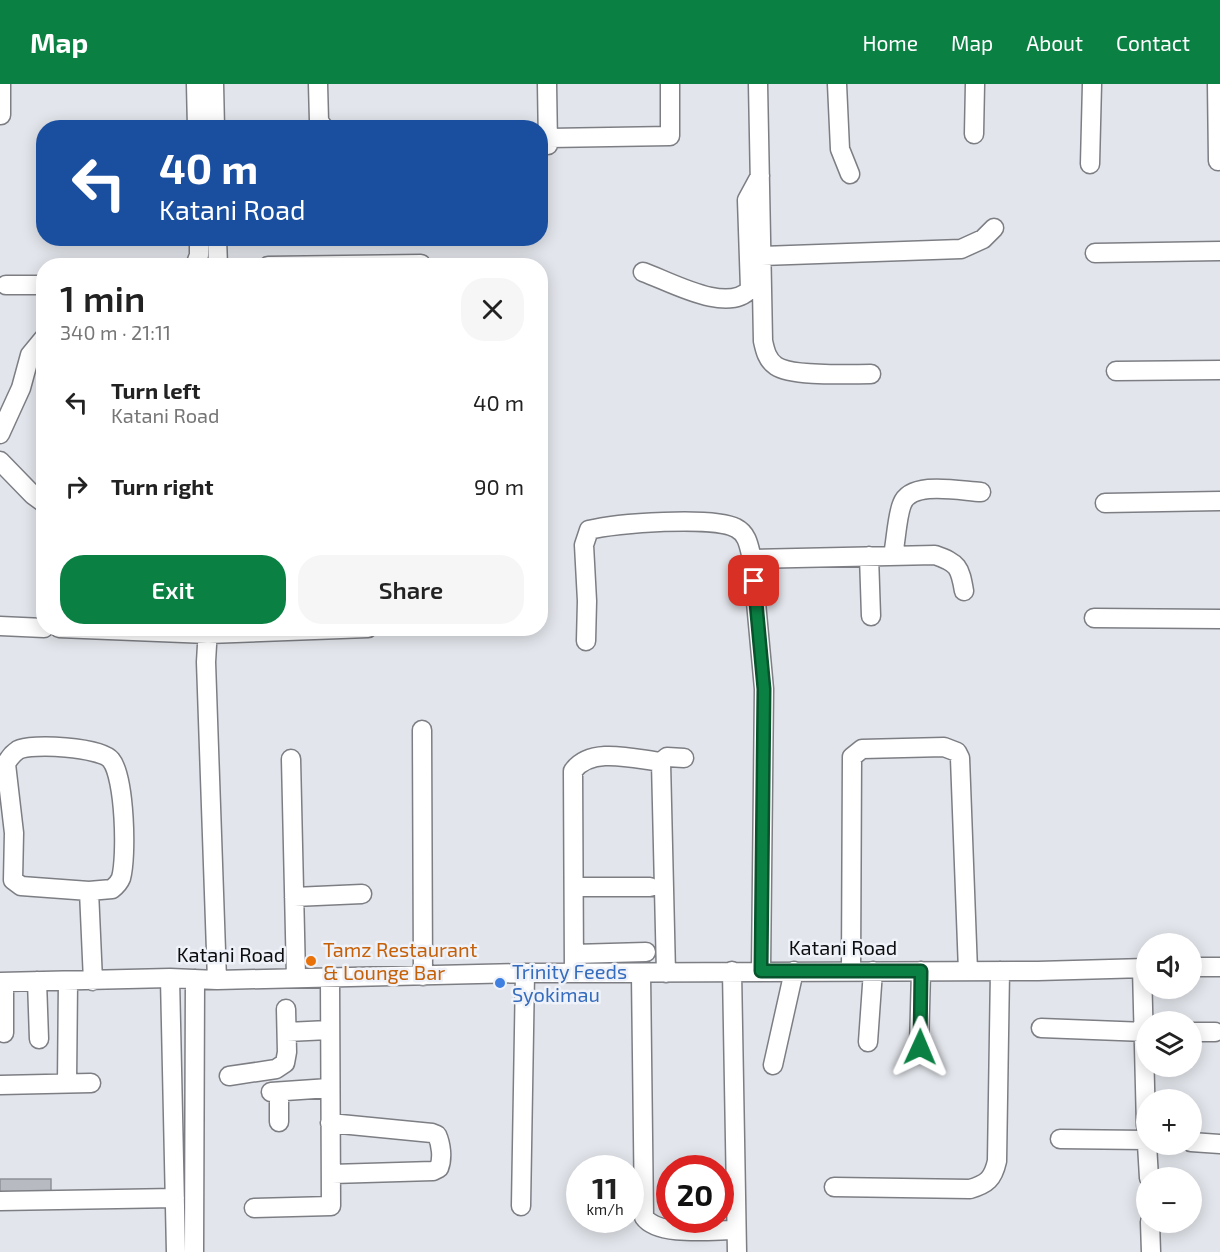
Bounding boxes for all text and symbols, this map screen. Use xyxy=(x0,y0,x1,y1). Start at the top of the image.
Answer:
text: Map xyxy=(30,25,88,59)
text: Home xyxy=(862,30,918,55)
text: Map xyxy=(951,30,993,55)
text: About xyxy=(1026,30,1083,55)
text: Contact xyxy=(1116,30,1190,55)
text: 40 m xyxy=(159,142,258,192)
icon: left xyxy=(60,144,138,222)
text: Katani Road xyxy=(159,193,305,225)
text: 1 min xyxy=(60,276,145,319)
button: close xyxy=(461,278,524,341)
text: 340 m · 21:11 xyxy=(60,320,171,344)
text: Turn left xyxy=(111,377,200,403)
icon: left xyxy=(60,386,93,419)
text: 40 m xyxy=(473,389,524,415)
text: Katani Road xyxy=(111,403,220,427)
icon: right xyxy=(60,470,93,503)
text: Turn right xyxy=(111,473,213,499)
text: 90 m xyxy=(474,473,524,499)
button: Exit xyxy=(60,555,286,624)
button: Share xyxy=(298,555,524,624)
pin xyxy=(728,555,779,606)
icon: arrive xyxy=(737,564,770,597)
map controls xyxy=(1136,933,1202,1233)
button: sound xyxy=(1136,933,1202,999)
street label: Katani Road xyxy=(789,935,897,959)
place label: Tamz Restaurant & Lounge Bar xyxy=(323,937,478,984)
street label: Katani Road xyxy=(177,942,285,966)
marker: Tamz Restaurant & Lounge Bar xyxy=(304,954,318,968)
place label: Trinity Feeds Syokimau xyxy=(512,959,627,1006)
marker: Trinity Feeds Syokimau xyxy=(493,976,507,990)
button: layers xyxy=(1136,1011,1202,1077)
position arrow xyxy=(888,1015,952,1079)
button: + xyxy=(1136,1089,1202,1155)
speed limit sign: 20 xyxy=(656,1155,734,1233)
button: − xyxy=(1136,1167,1202,1233)
text: 11 xyxy=(592,1169,618,1205)
text: km/h xyxy=(586,1200,624,1218)

